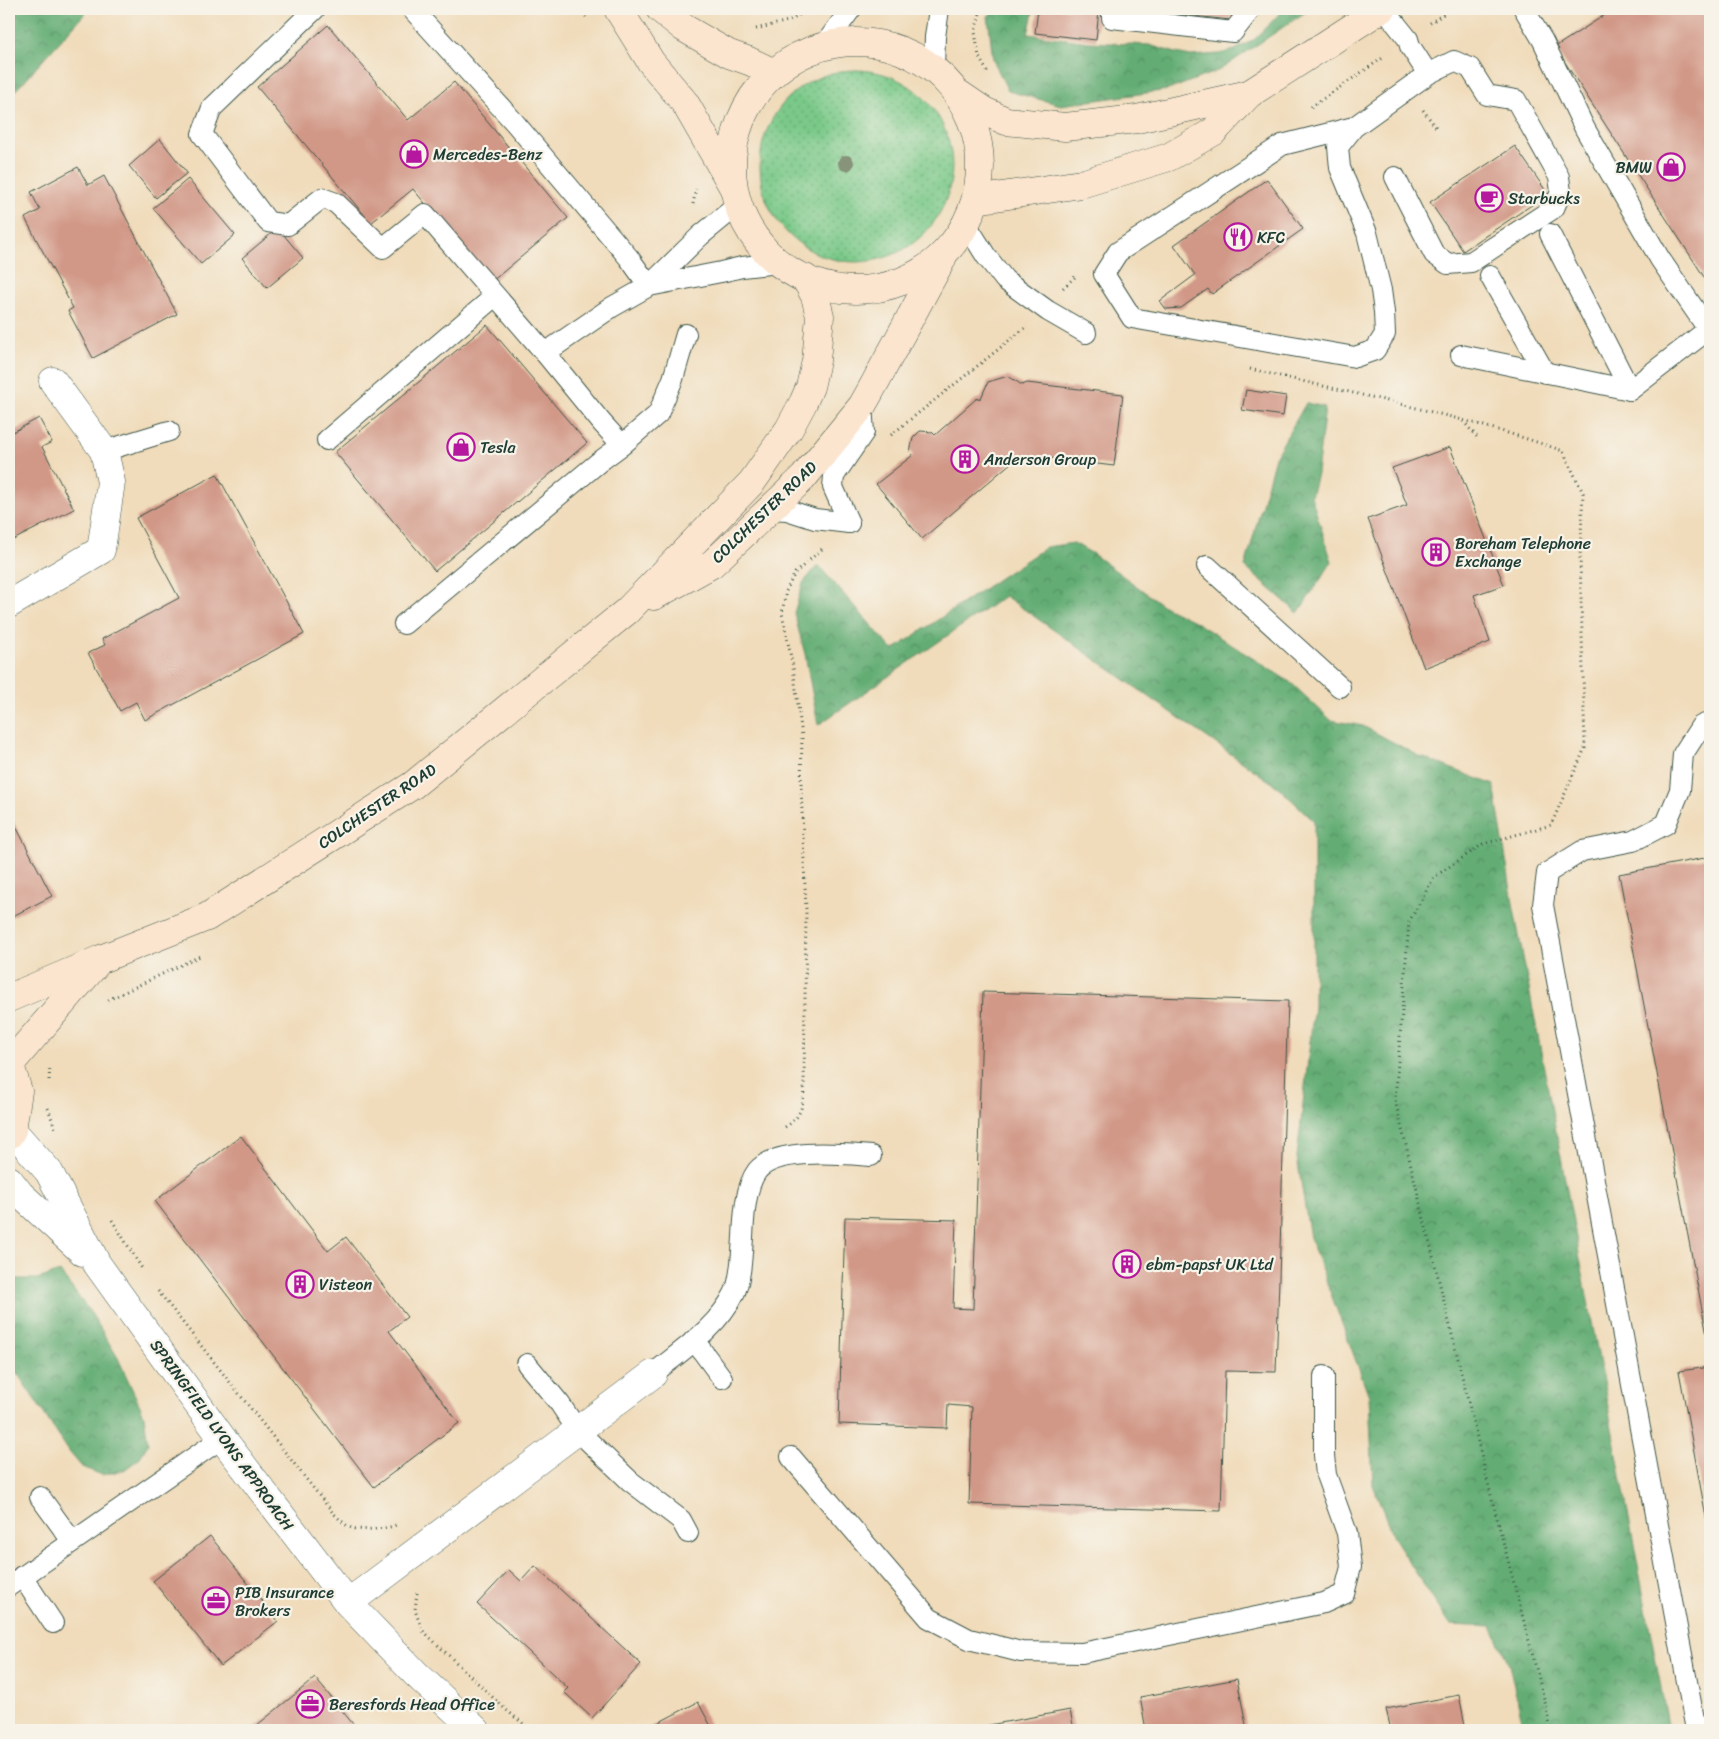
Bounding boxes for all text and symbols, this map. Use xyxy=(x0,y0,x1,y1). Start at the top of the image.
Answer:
shop icon: Mercedes-Benz xyxy=(399,139,429,169)
place label: Mercedes-Benz xyxy=(433,140,543,169)
shop icon: BMW xyxy=(1656,152,1686,182)
place label: BMW xyxy=(1615,153,1652,182)
cafe icon: Starbucks xyxy=(1474,183,1504,213)
place label: Starbucks xyxy=(1508,184,1580,213)
restaurant icon: KFC xyxy=(1223,222,1253,252)
place label: KFC xyxy=(1257,223,1285,252)
shop icon: Tesla xyxy=(446,432,476,462)
place label: Tesla xyxy=(480,433,517,462)
building icon: Anderson Group xyxy=(950,444,980,474)
place label: Anderson Group xyxy=(983,445,1097,474)
street label: COLCHESTER ROAD xyxy=(704,453,824,570)
place label: Boreham Telephone Exchange xyxy=(1455,529,1591,576)
building icon: Boreham Telephone Exchange xyxy=(1421,537,1451,567)
street label: COLCHESTER ROAD xyxy=(312,755,443,857)
building icon: ebm-papst UK Ltd xyxy=(1112,1249,1142,1279)
place label: ebm-papst UK Ltd xyxy=(1146,1250,1274,1279)
building icon: Visteon xyxy=(285,1269,315,1299)
place label: Visteon xyxy=(319,1270,372,1299)
street label: SPRINGFIELD LYONS APPROACH xyxy=(142,1333,302,1538)
place label: PIB Insurance Brokers xyxy=(235,1578,334,1625)
office icon: PIB Insurance Brokers xyxy=(201,1586,231,1616)
office icon: Beresfords Head Office xyxy=(295,1689,325,1719)
place label: Beresfords Head Office xyxy=(329,1690,495,1719)

